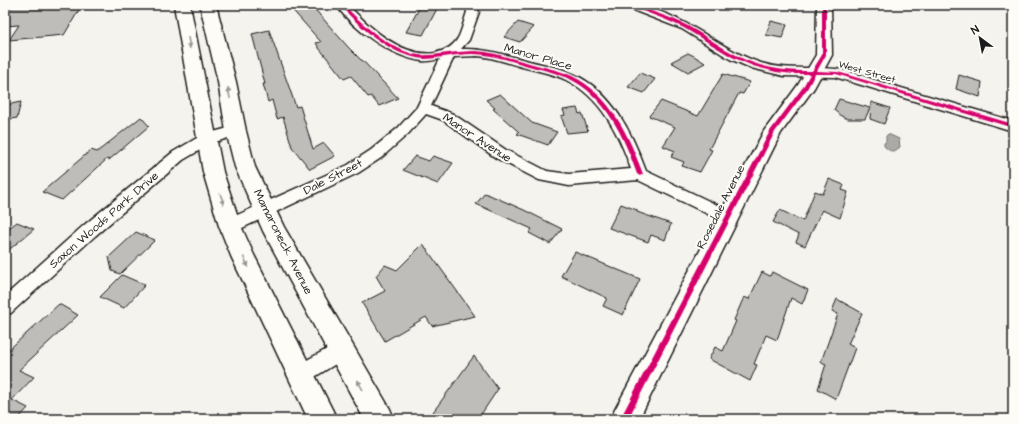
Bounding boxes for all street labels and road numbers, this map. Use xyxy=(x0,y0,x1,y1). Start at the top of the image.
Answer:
street label: Manor Place xyxy=(502,39,574,75)
street label: West Street xyxy=(837,57,897,87)
street label: Manor Avenue xyxy=(439,109,515,167)
street label: Dale Street xyxy=(301,155,366,199)
street label: Rosedale Avenue xyxy=(692,162,750,252)
street label: Saxon Woods Park Drive xyxy=(45,167,163,272)
street label: Mamaroneck Avenue xyxy=(249,186,317,298)

